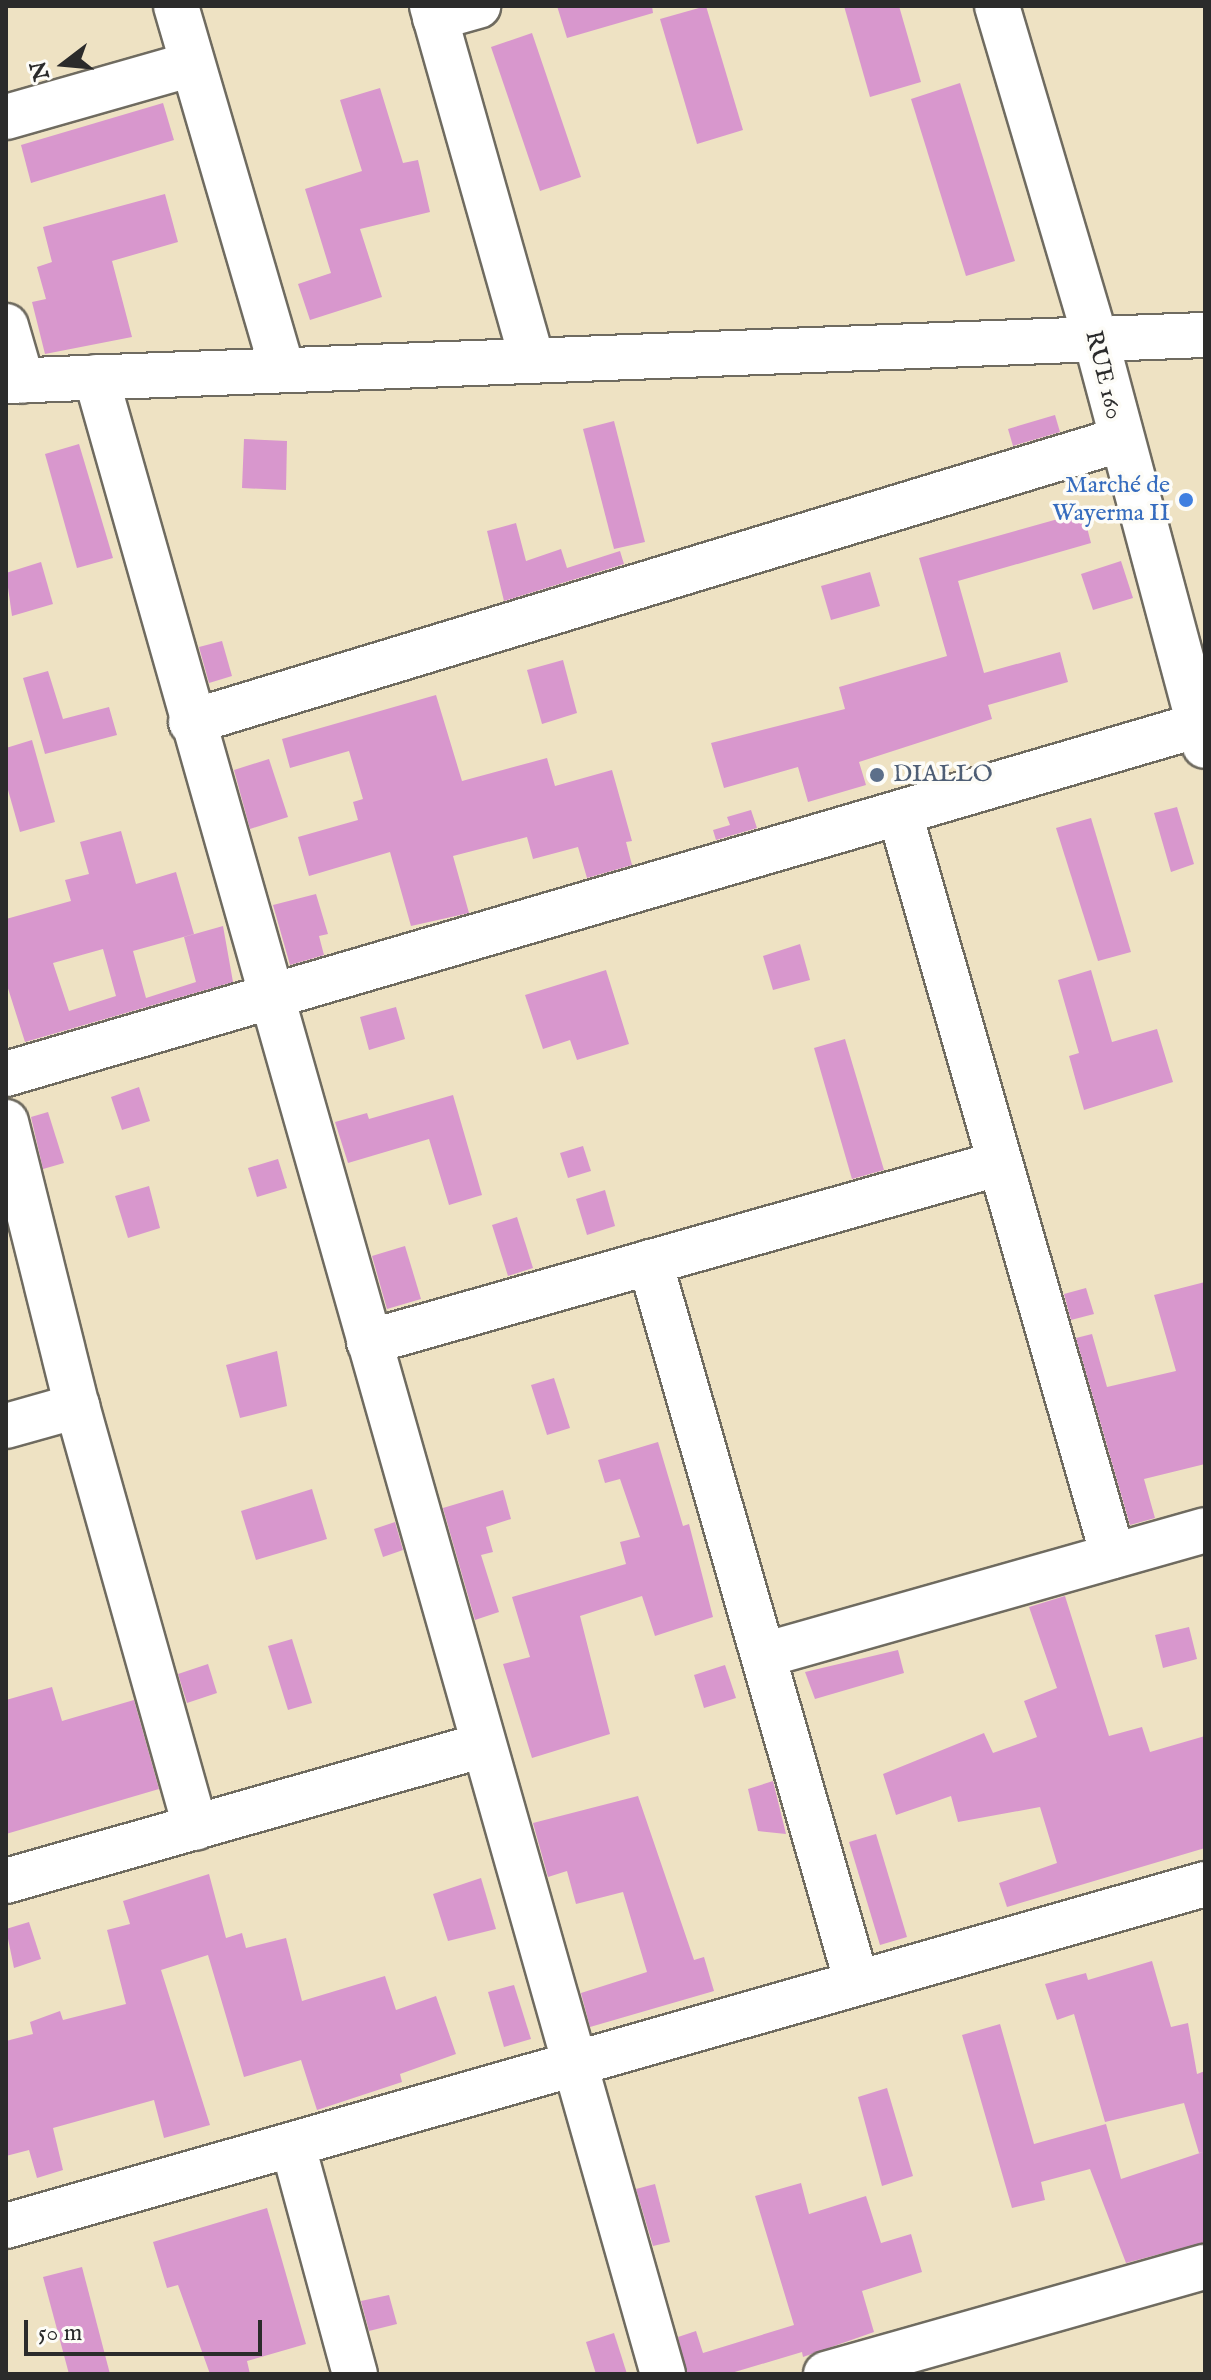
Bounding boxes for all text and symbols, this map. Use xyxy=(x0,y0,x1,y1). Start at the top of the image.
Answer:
north arrow xyxy=(24,24,104,104)
text: N xyxy=(25,58,57,84)
street label: RUE 160 xyxy=(1078,328,1128,422)
place label: Marché de Wayerma II xyxy=(1052,472,1170,528)
marker: Marché de Wayerma II xyxy=(1177,491,1195,509)
place label: DIALLO xyxy=(893,761,993,789)
marker: DIALLO xyxy=(868,766,886,784)
scale bar xyxy=(28,2304,266,2354)
text: 50 m xyxy=(38,2318,82,2349)

